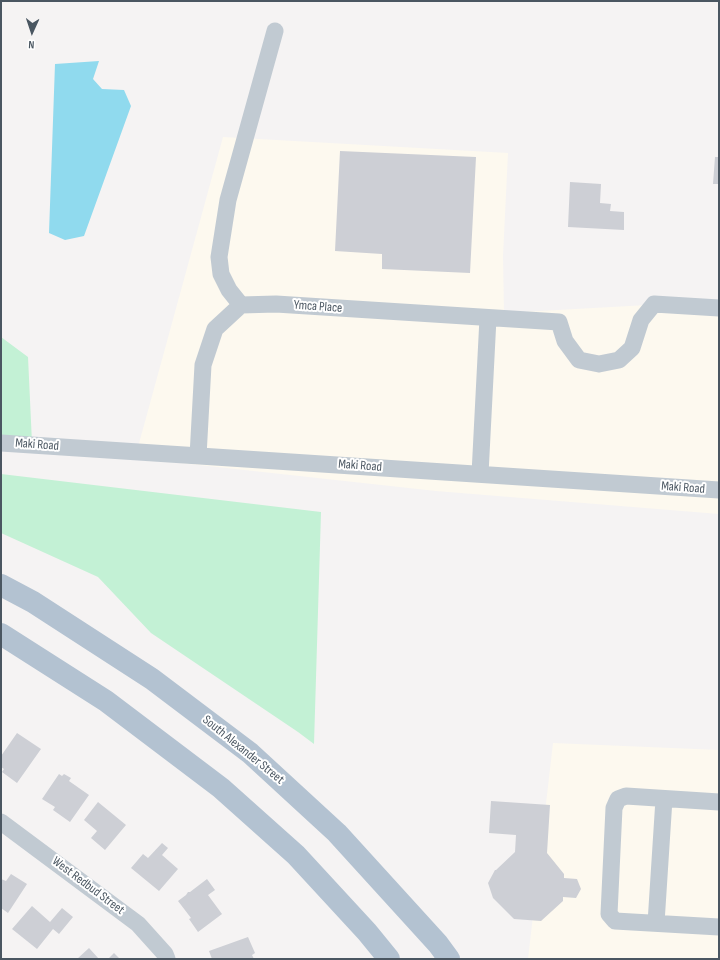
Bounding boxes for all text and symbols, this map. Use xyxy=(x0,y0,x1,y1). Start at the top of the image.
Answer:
north arrow xyxy=(12,12,52,52)
text: N xyxy=(28,38,35,51)
street label: Ymca Place xyxy=(293,298,343,316)
street label: Maki Road xyxy=(15,436,59,454)
street label: Maki Road xyxy=(338,457,382,475)
street label: Maki Road xyxy=(661,479,705,497)
street label: South Alexander Street xyxy=(199,712,287,788)
street label: West Redbud Street xyxy=(49,854,127,918)

